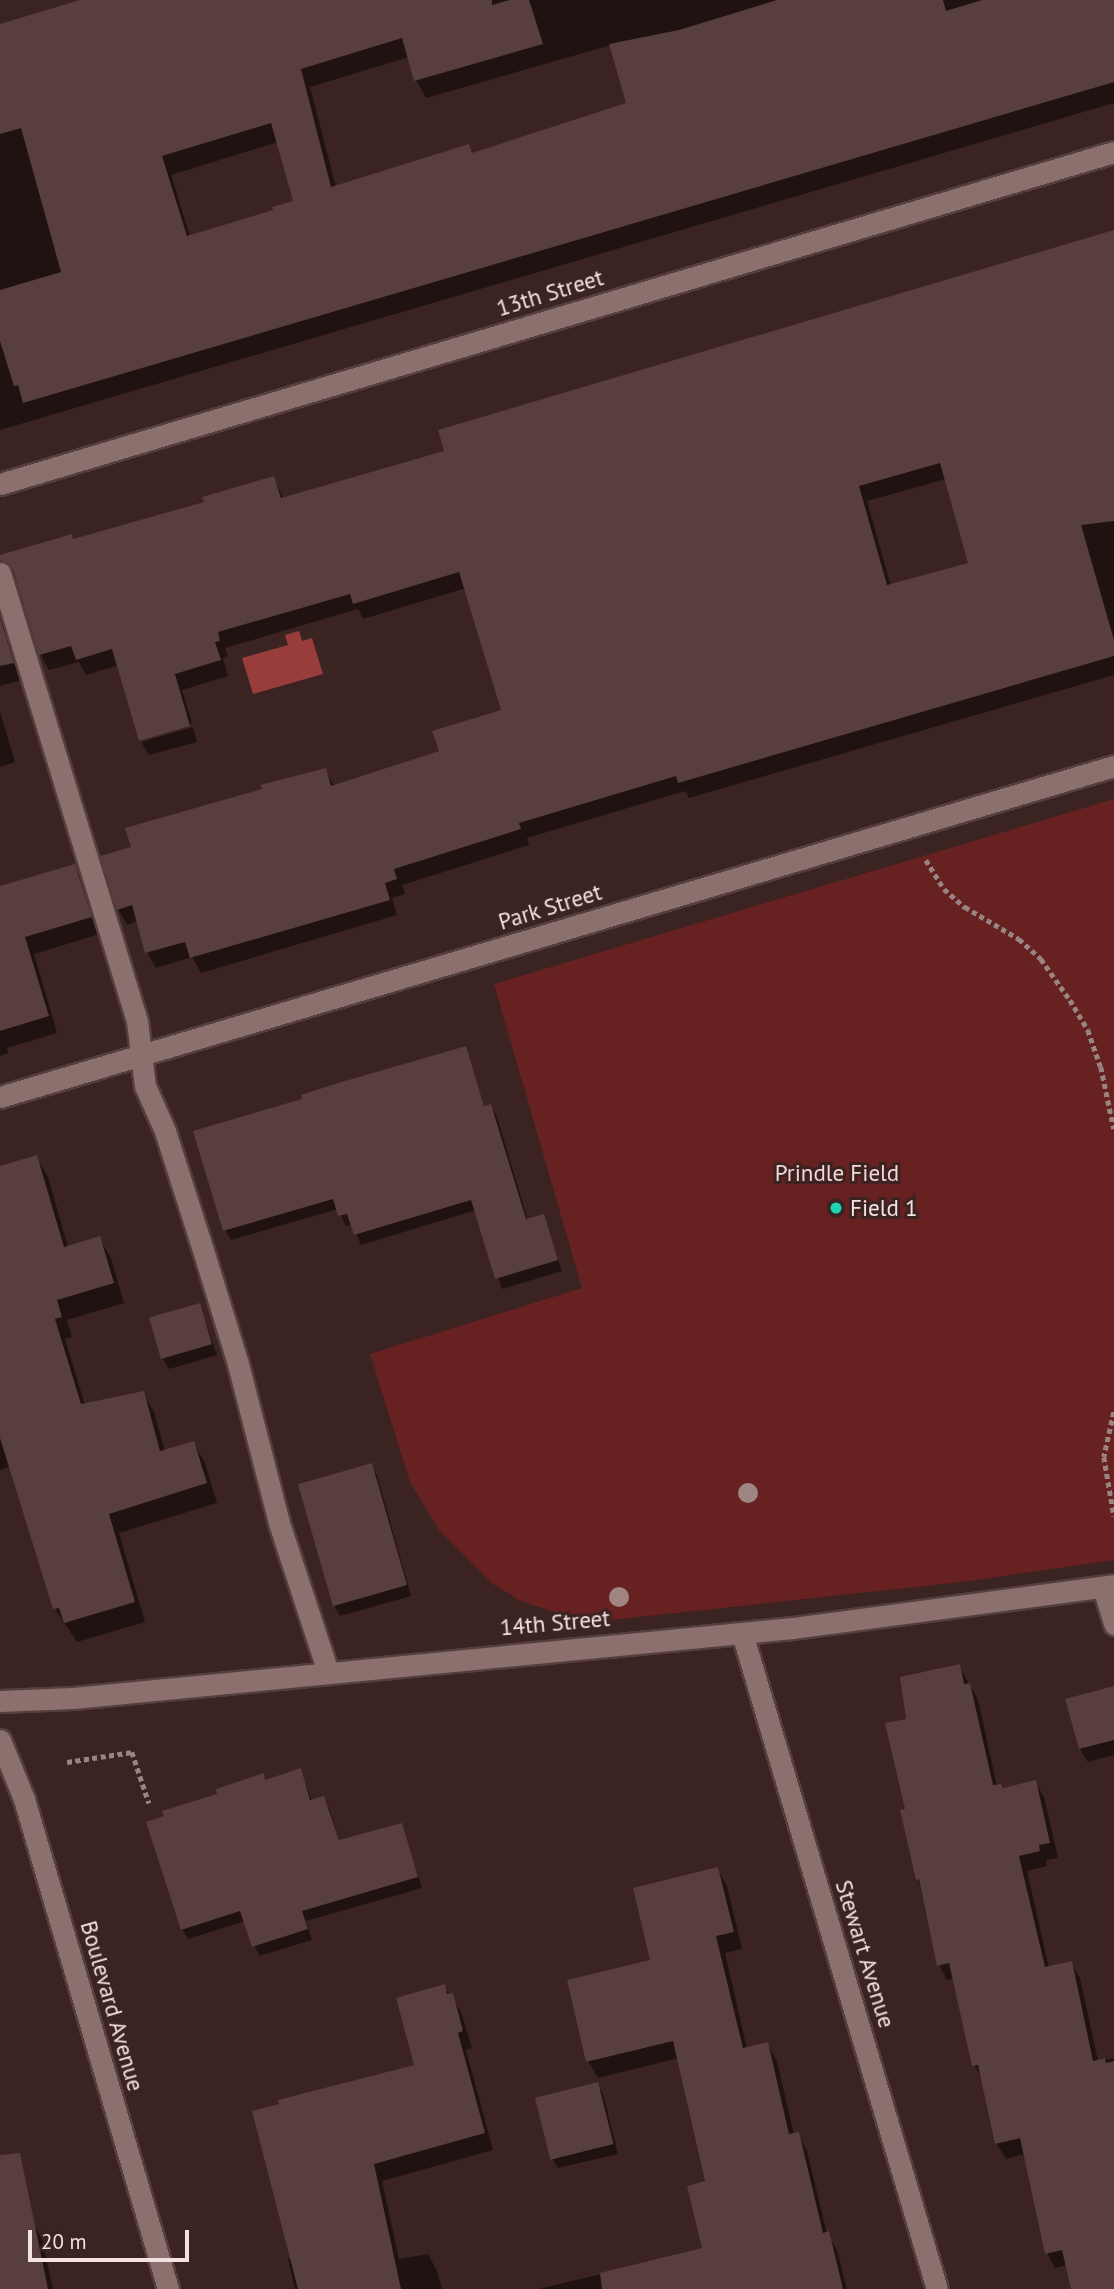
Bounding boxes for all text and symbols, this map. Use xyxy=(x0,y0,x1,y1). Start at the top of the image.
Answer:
street label: 13th Street xyxy=(493,264,607,322)
street label: Park Street xyxy=(495,878,605,936)
park label: Prindle Field xyxy=(775,1159,899,1187)
place label: Field 1 xyxy=(850,1194,918,1222)
marker: Field 1 xyxy=(828,1200,844,1216)
street label: 14th Street xyxy=(499,1604,611,1642)
street label: Stewart Avenue xyxy=(829,1876,901,2032)
street label: Boulevard Avenue xyxy=(74,1917,150,2095)
scale bar xyxy=(32,2216,192,2260)
text: 20 m xyxy=(41,2228,87,2255)

